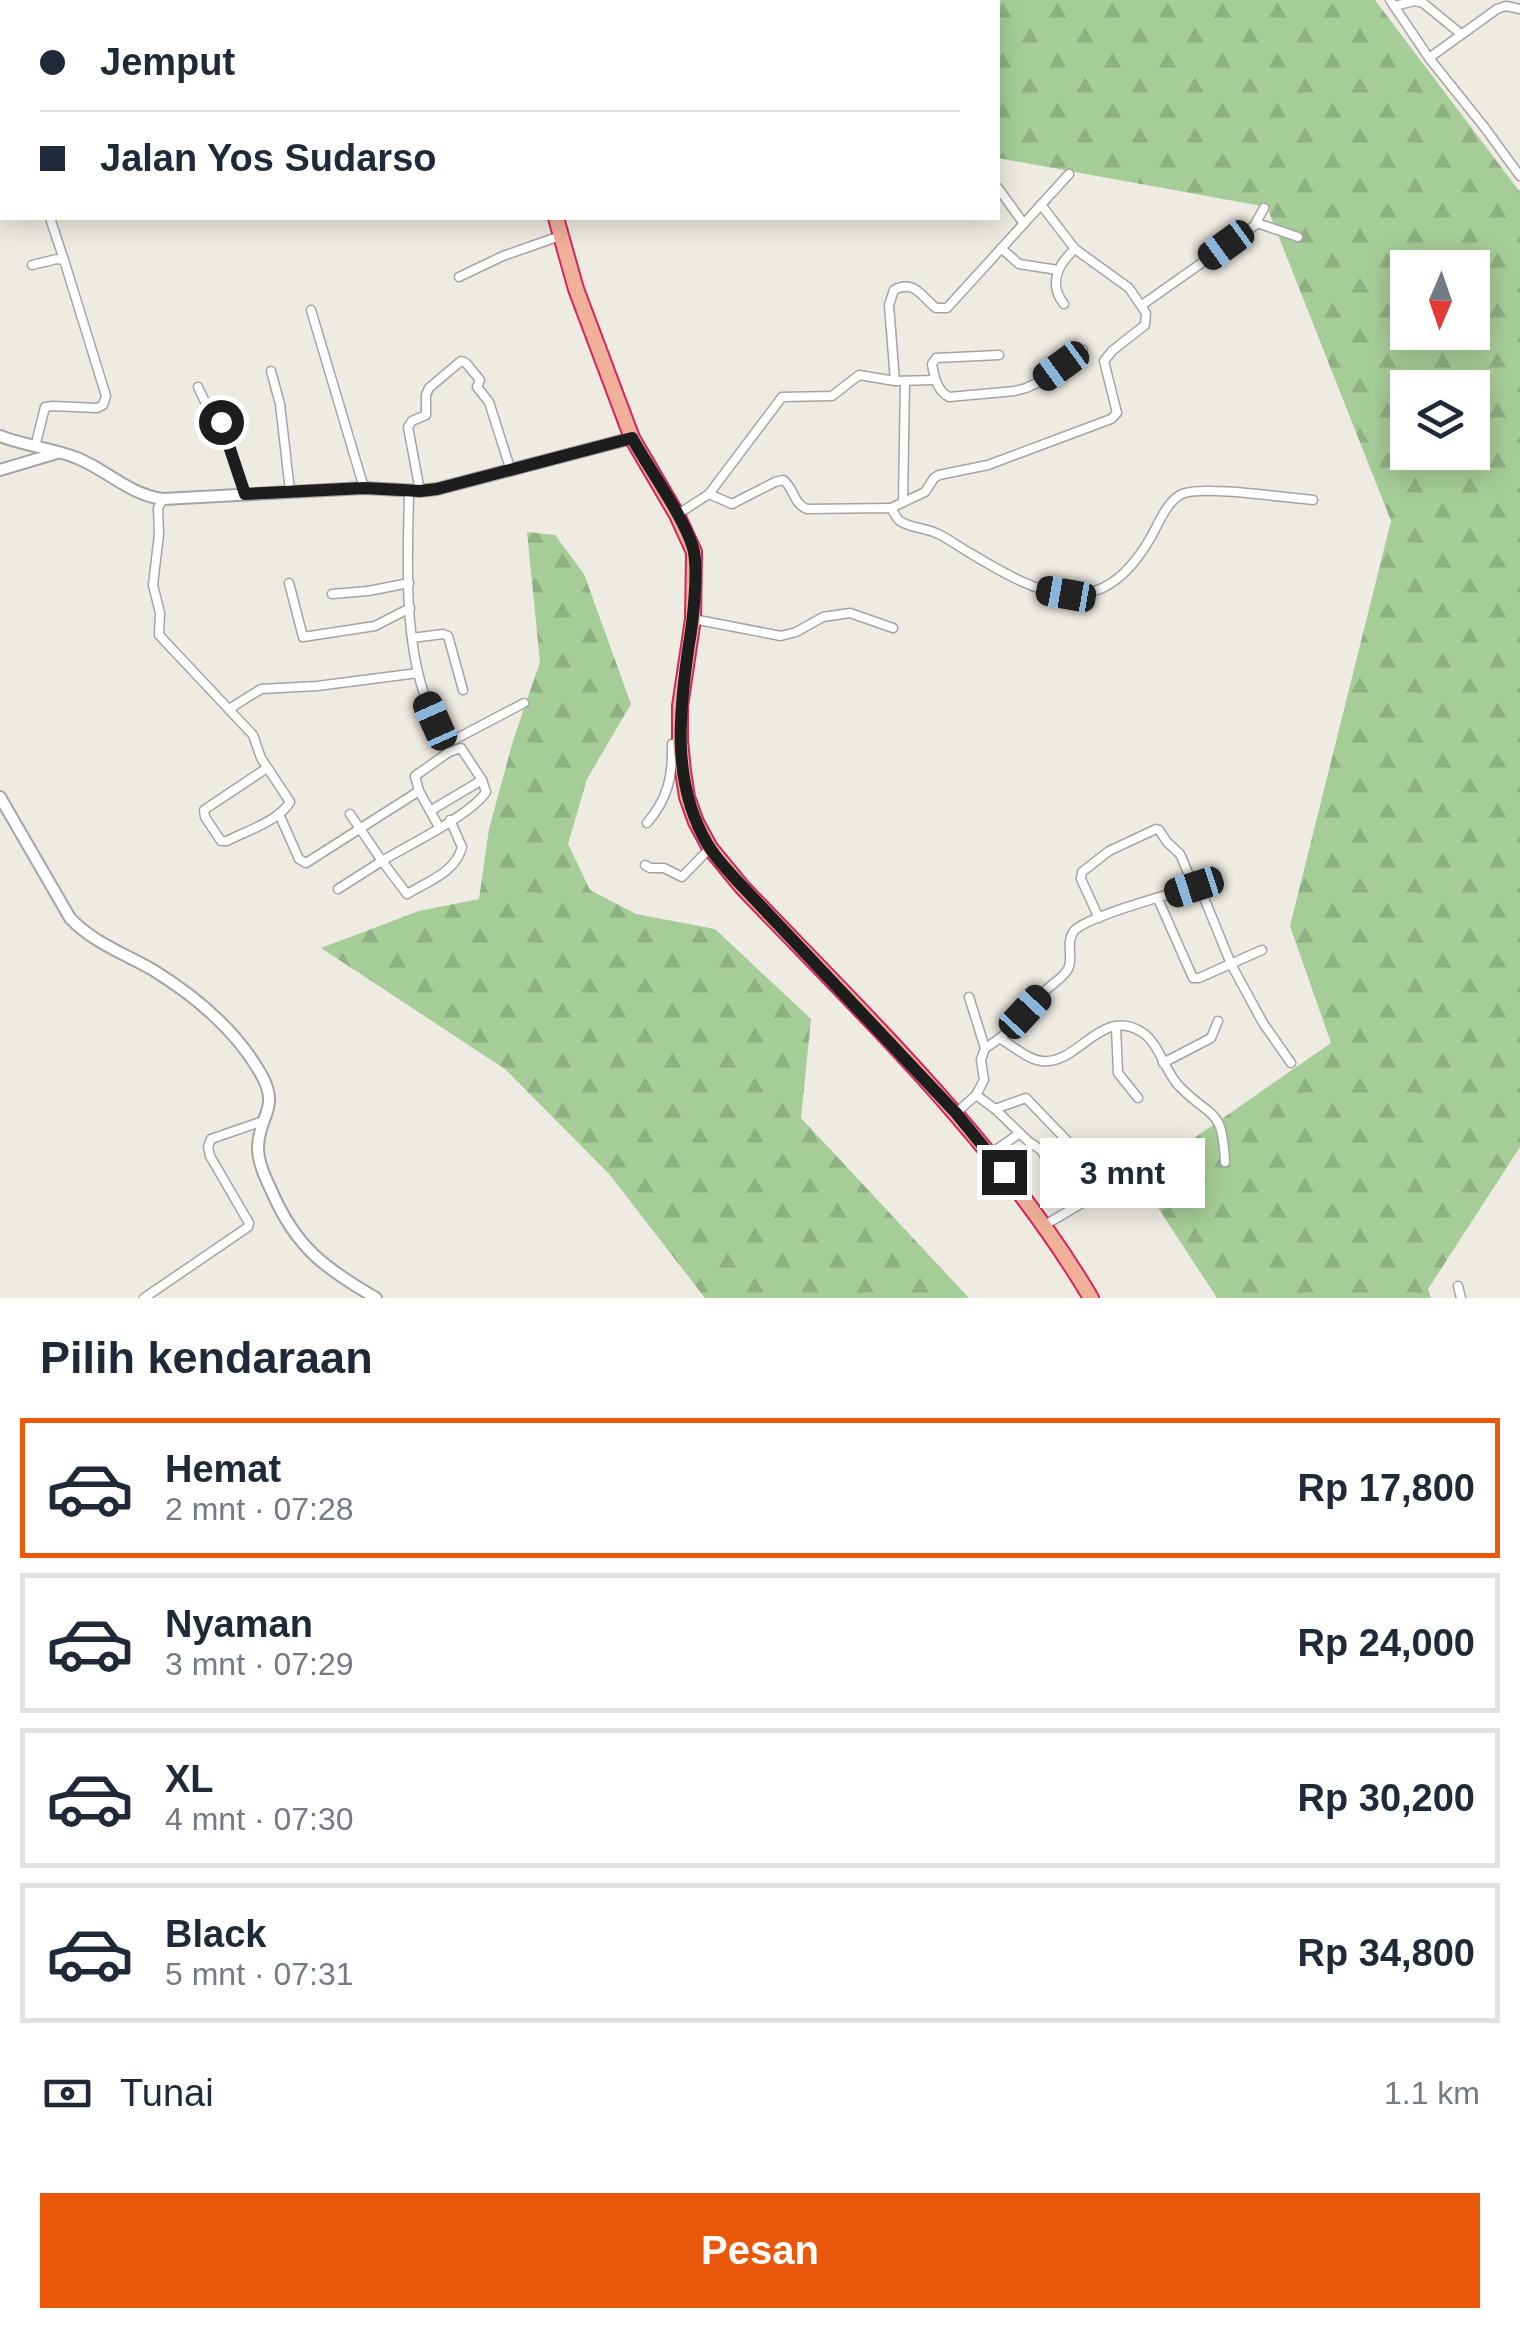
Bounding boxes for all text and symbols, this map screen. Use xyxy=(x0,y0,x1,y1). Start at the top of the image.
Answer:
text: Jemput xyxy=(100,41,235,83)
text: Jalan Yos Sudarso xyxy=(100,137,437,179)
car xyxy=(1193,215,1259,275)
north arrow xyxy=(1390,250,1490,350)
map controls xyxy=(1390,250,1490,470)
car xyxy=(1028,336,1094,396)
button: layers xyxy=(1390,370,1490,470)
route start xyxy=(199,400,244,445)
car xyxy=(1034,574,1098,614)
car xyxy=(409,687,461,755)
car xyxy=(1161,863,1227,911)
car xyxy=(994,980,1056,1044)
callout: 3 mnt xyxy=(1039,1137,1204,1207)
route end xyxy=(982,1150,1027,1195)
text: 3 mnt xyxy=(1080,1155,1165,1191)
text: Pilih kendaraan xyxy=(40,1332,373,1383)
icon: car xyxy=(45,1443,135,1533)
text: Hemat xyxy=(165,1448,281,1490)
text: Rp 17,800 xyxy=(1298,1467,1475,1509)
text: 2 mnt · 07:28 xyxy=(165,1491,354,1527)
icon: car xyxy=(45,1598,135,1688)
text: Nyaman xyxy=(165,1603,313,1645)
text: Rp 24,000 xyxy=(1298,1622,1475,1664)
text: 3 mnt · 07:29 xyxy=(165,1646,354,1682)
icon: car xyxy=(45,1753,135,1843)
text: XL xyxy=(165,1758,214,1800)
text: Rp 30,200 xyxy=(1298,1777,1475,1819)
text: 4 mnt · 07:30 xyxy=(165,1801,354,1837)
icon: car xyxy=(45,1908,135,1998)
text: Black xyxy=(165,1913,266,1955)
text: Rp 34,800 xyxy=(1298,1932,1475,1974)
text: 5 mnt · 07:31 xyxy=(165,1956,354,1992)
icon: cash xyxy=(40,2066,95,2121)
text: Tunai xyxy=(120,2072,214,2114)
text: 1.1 km xyxy=(1384,2075,1480,2111)
button: Pesan xyxy=(40,2193,1480,2308)

